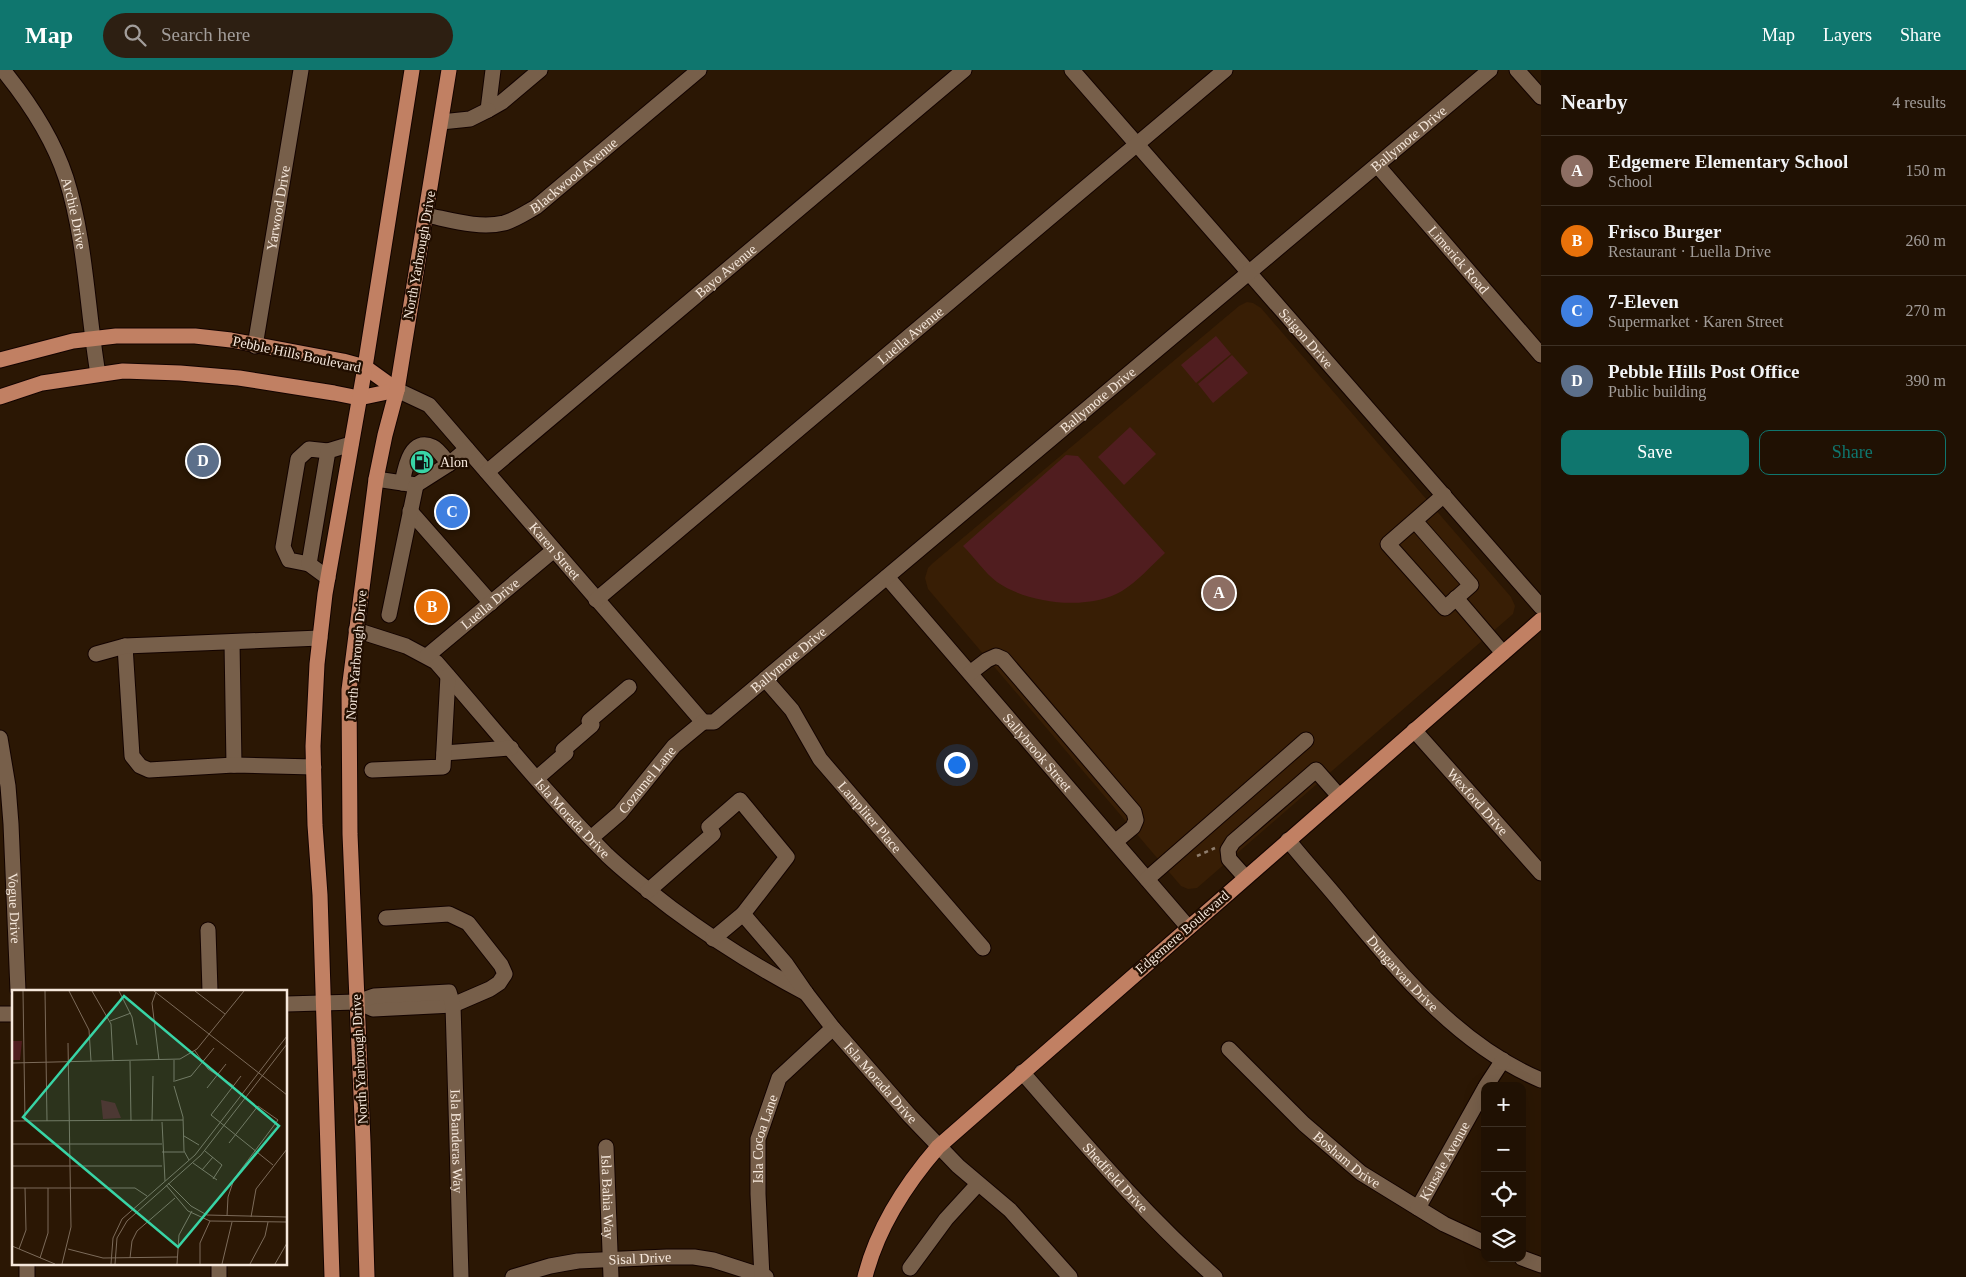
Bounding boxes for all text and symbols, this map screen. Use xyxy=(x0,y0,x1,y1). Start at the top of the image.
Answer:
search box xyxy=(103,13,453,58)
icon: search xyxy=(121,21,149,49)
text: Map xyxy=(25,22,73,48)
text: Search here xyxy=(161,24,250,45)
text: Map xyxy=(1762,25,1795,45)
text: Layers xyxy=(1823,25,1872,45)
text: Share xyxy=(1900,25,1941,45)
text: Nearby xyxy=(1561,90,1628,114)
text: 4 results xyxy=(1892,94,1946,111)
street label: Ballymote Drive xyxy=(1368,103,1449,175)
street label: Blackwood Avenue xyxy=(528,135,620,217)
text: Edgemere Elementary School xyxy=(1608,151,1848,172)
text: A xyxy=(1571,162,1583,179)
text: 150 m xyxy=(1906,162,1946,179)
street label: Yarwood Drive xyxy=(264,164,293,252)
text: School xyxy=(1608,173,1652,190)
street label: Archie Drive xyxy=(58,176,89,250)
street label: North Yarbrough Drive xyxy=(401,190,438,321)
text: Frisco Burger xyxy=(1608,221,1721,242)
street label: Limerick Road xyxy=(1425,223,1492,297)
text: B xyxy=(1572,232,1582,249)
text: 260 m xyxy=(1906,232,1946,249)
street label: Bayo Avenue xyxy=(692,241,759,301)
text: Restaurant · Luella Drive xyxy=(1608,243,1771,260)
text: 7-Eleven xyxy=(1608,291,1679,312)
text: C xyxy=(1571,302,1583,319)
text: 270 m xyxy=(1906,302,1946,319)
street label: Luella Avenue xyxy=(875,304,946,367)
street label: Saigon Drive xyxy=(1276,306,1336,371)
text: Supermarket · Karen Street xyxy=(1608,313,1783,330)
street label: Pebble Hills Boulevard xyxy=(231,334,362,375)
text: Pebble Hills Post Office xyxy=(1608,361,1800,382)
street label: Ballymote Drive xyxy=(1057,364,1139,436)
text: D xyxy=(1571,372,1583,389)
text: 390 m xyxy=(1906,372,1946,389)
text: Public building xyxy=(1608,383,1706,400)
button: Save xyxy=(1561,430,1749,475)
button: Share xyxy=(1759,430,1946,475)
pin: D xyxy=(187,442,219,480)
fuel station icon: Alon xyxy=(409,449,435,475)
place label: Alon xyxy=(440,455,468,470)
pin: C xyxy=(436,493,468,531)
street label: Karen Street xyxy=(526,520,583,583)
pin: A xyxy=(1203,574,1235,612)
street label: Luella Drive xyxy=(458,575,522,632)
pin: B xyxy=(416,588,448,626)
street label: North Yarbrough Drive xyxy=(343,590,370,721)
street label: Ballymote Drive xyxy=(748,624,829,696)
street label: Sallybrook Street xyxy=(1000,711,1075,794)
street label: Cozumel Lane xyxy=(616,743,679,817)
your location xyxy=(944,752,970,778)
street label: Wexford Drive xyxy=(1444,766,1511,839)
street label: Isla Morada Drive xyxy=(532,776,613,861)
street label: Lampliter Place xyxy=(835,779,904,856)
street label: Vogue Drive xyxy=(5,872,23,944)
street label: Edgemere Boulevard xyxy=(1133,888,1232,977)
street label: Dungarvan Drive xyxy=(1364,933,1441,1015)
inset map xyxy=(12,990,288,1264)
street label: North Yarbrough Drive xyxy=(349,994,370,1124)
street label: Isla Morada Drive xyxy=(841,1039,920,1127)
map controls xyxy=(1481,1082,1526,1262)
button: + xyxy=(1481,1082,1526,1127)
street label: Isla Banderas Way xyxy=(447,1089,466,1194)
street label: Isla Cocoa Lane xyxy=(751,1093,781,1184)
street label: Kinsale Avenue xyxy=(1417,1119,1473,1203)
button: − xyxy=(1481,1127,1526,1172)
street label: Bosham Drive xyxy=(1310,1129,1383,1191)
street label: Shedfield Drive xyxy=(1080,1140,1151,1216)
street label: Isla Bahia Way xyxy=(598,1154,617,1240)
button: locate xyxy=(1481,1172,1526,1217)
button: layers xyxy=(1481,1217,1526,1262)
street label: Sisal Drive xyxy=(608,1250,671,1268)

